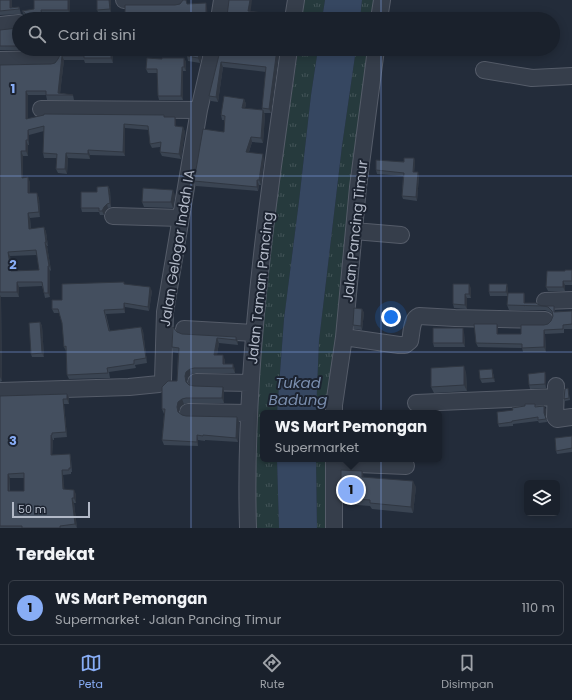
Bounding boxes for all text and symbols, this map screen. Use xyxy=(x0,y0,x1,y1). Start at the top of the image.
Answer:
search box xyxy=(12,12,560,56)
icon: search xyxy=(26,23,48,45)
text: Cari di sini xyxy=(58,24,136,45)
text: 1 xyxy=(11,79,15,98)
street label: Jalan Pancing Timur xyxy=(338,159,372,303)
street label: Jalan Gelogor Indah IA xyxy=(155,168,199,328)
street label: Jalan Taman Pancing xyxy=(242,211,278,365)
text: 2 xyxy=(9,255,17,274)
your location xyxy=(381,307,401,327)
water label: Tukad Badung xyxy=(269,372,327,410)
popup xyxy=(260,410,442,462)
text: WS Mart Pemongan xyxy=(275,416,427,437)
text: 3 xyxy=(9,431,17,450)
text: Supermarket xyxy=(275,438,359,457)
pin: 1 xyxy=(338,475,364,505)
map controls xyxy=(524,480,560,516)
button: layers xyxy=(524,480,560,516)
scale bar xyxy=(12,500,90,519)
text: 50 m xyxy=(18,501,46,517)
text: Terdekat xyxy=(16,542,95,566)
text: WS Mart Pemongan xyxy=(55,588,207,609)
text: 1 xyxy=(28,598,32,617)
text: 110 m xyxy=(522,598,555,617)
text: Supermarket · Jalan Pancing Timur xyxy=(55,610,281,629)
tab: Peta xyxy=(78,652,103,693)
tab: Rute xyxy=(260,652,284,693)
tab: Disimpan xyxy=(441,652,494,693)

